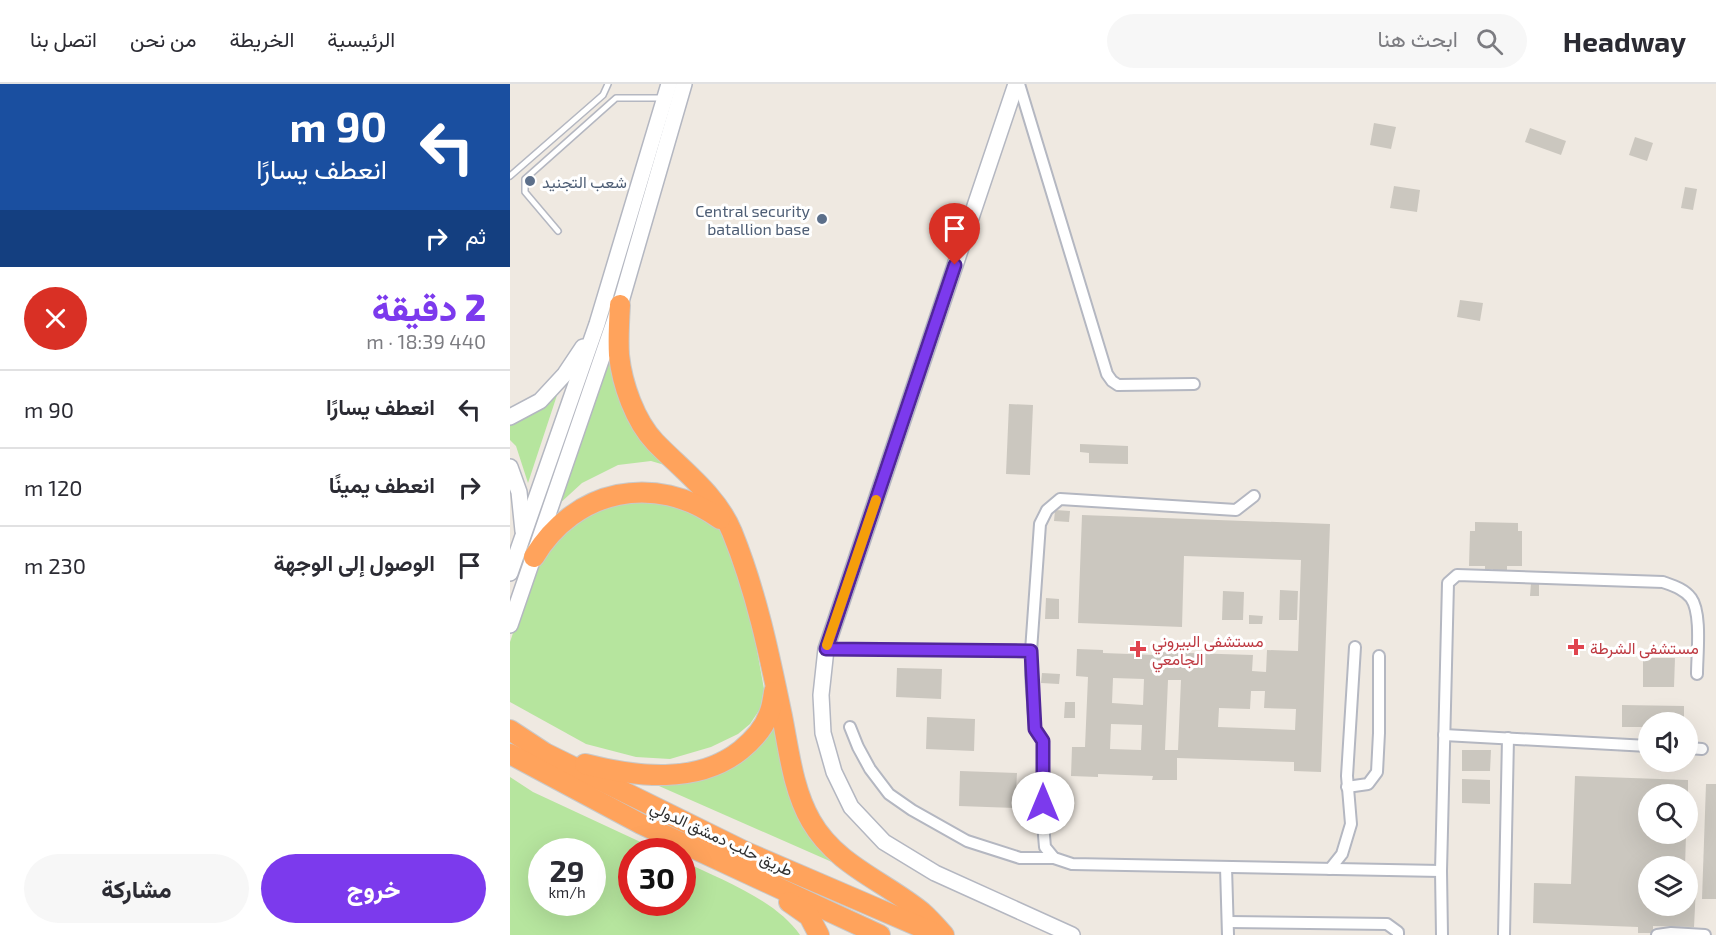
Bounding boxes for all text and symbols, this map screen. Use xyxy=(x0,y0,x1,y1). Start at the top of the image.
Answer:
search box xyxy=(1107,14,1527,68)
text: Headway xyxy=(1563,24,1686,58)
text: ابحث هنا xyxy=(1377,25,1458,51)
icon: search xyxy=(1473,25,1506,58)
text: اتصل بنا xyxy=(30,26,97,51)
text: من نحن xyxy=(130,26,196,51)
text: الخريطة xyxy=(229,26,294,51)
text: الرئيسية xyxy=(327,26,395,51)
text: 90 m xyxy=(290,100,387,150)
icon: left xyxy=(408,108,486,186)
text: انعطف يسارًا xyxy=(256,152,387,184)
place label: شعب التجنيد xyxy=(542,172,627,192)
marker: شعب التجنيد xyxy=(523,174,537,188)
place label: Central security batallion base xyxy=(695,201,811,238)
pin xyxy=(929,203,980,265)
marker: Central security batallion base xyxy=(815,212,829,226)
icon: arrive xyxy=(938,212,971,245)
icon: right xyxy=(420,222,453,255)
text: ثم xyxy=(465,222,486,248)
text: 2 دقيقة xyxy=(372,285,486,328)
button: close xyxy=(24,287,87,350)
text: 440 m · 18:39 xyxy=(366,329,486,353)
text: انعطف يسارًا xyxy=(326,393,435,419)
icon: left xyxy=(453,393,486,426)
text: 90 m xyxy=(24,396,74,422)
text: انعطف يمينًا xyxy=(329,471,435,497)
icon: right xyxy=(453,471,486,504)
text: 120 m xyxy=(24,474,83,500)
text: الوصول إلى الوجهة xyxy=(273,549,435,575)
icon: arrive xyxy=(453,549,486,582)
text: 230 m xyxy=(24,552,86,578)
place label: مستشفى البيروني الجامعي xyxy=(1152,631,1263,673)
marker: مستشفى الشرطة xyxy=(1567,638,1585,656)
place label: مستشفى الشرطة xyxy=(1590,638,1699,659)
marker: مستشفى البيروني الجامعي xyxy=(1129,640,1147,658)
map controls xyxy=(1638,712,1698,916)
button: sound xyxy=(1638,712,1698,772)
position arrow xyxy=(1011,771,1075,835)
button: search xyxy=(1638,784,1698,844)
street label: طريق حلب دمشق الدولي xyxy=(646,797,796,884)
speed limit sign: 30 xyxy=(618,838,696,916)
text: 29 xyxy=(549,852,585,888)
button: مشاركة xyxy=(24,854,249,923)
button: خروج xyxy=(261,854,486,923)
button: layers xyxy=(1638,856,1698,916)
text: km/h xyxy=(548,883,586,901)

